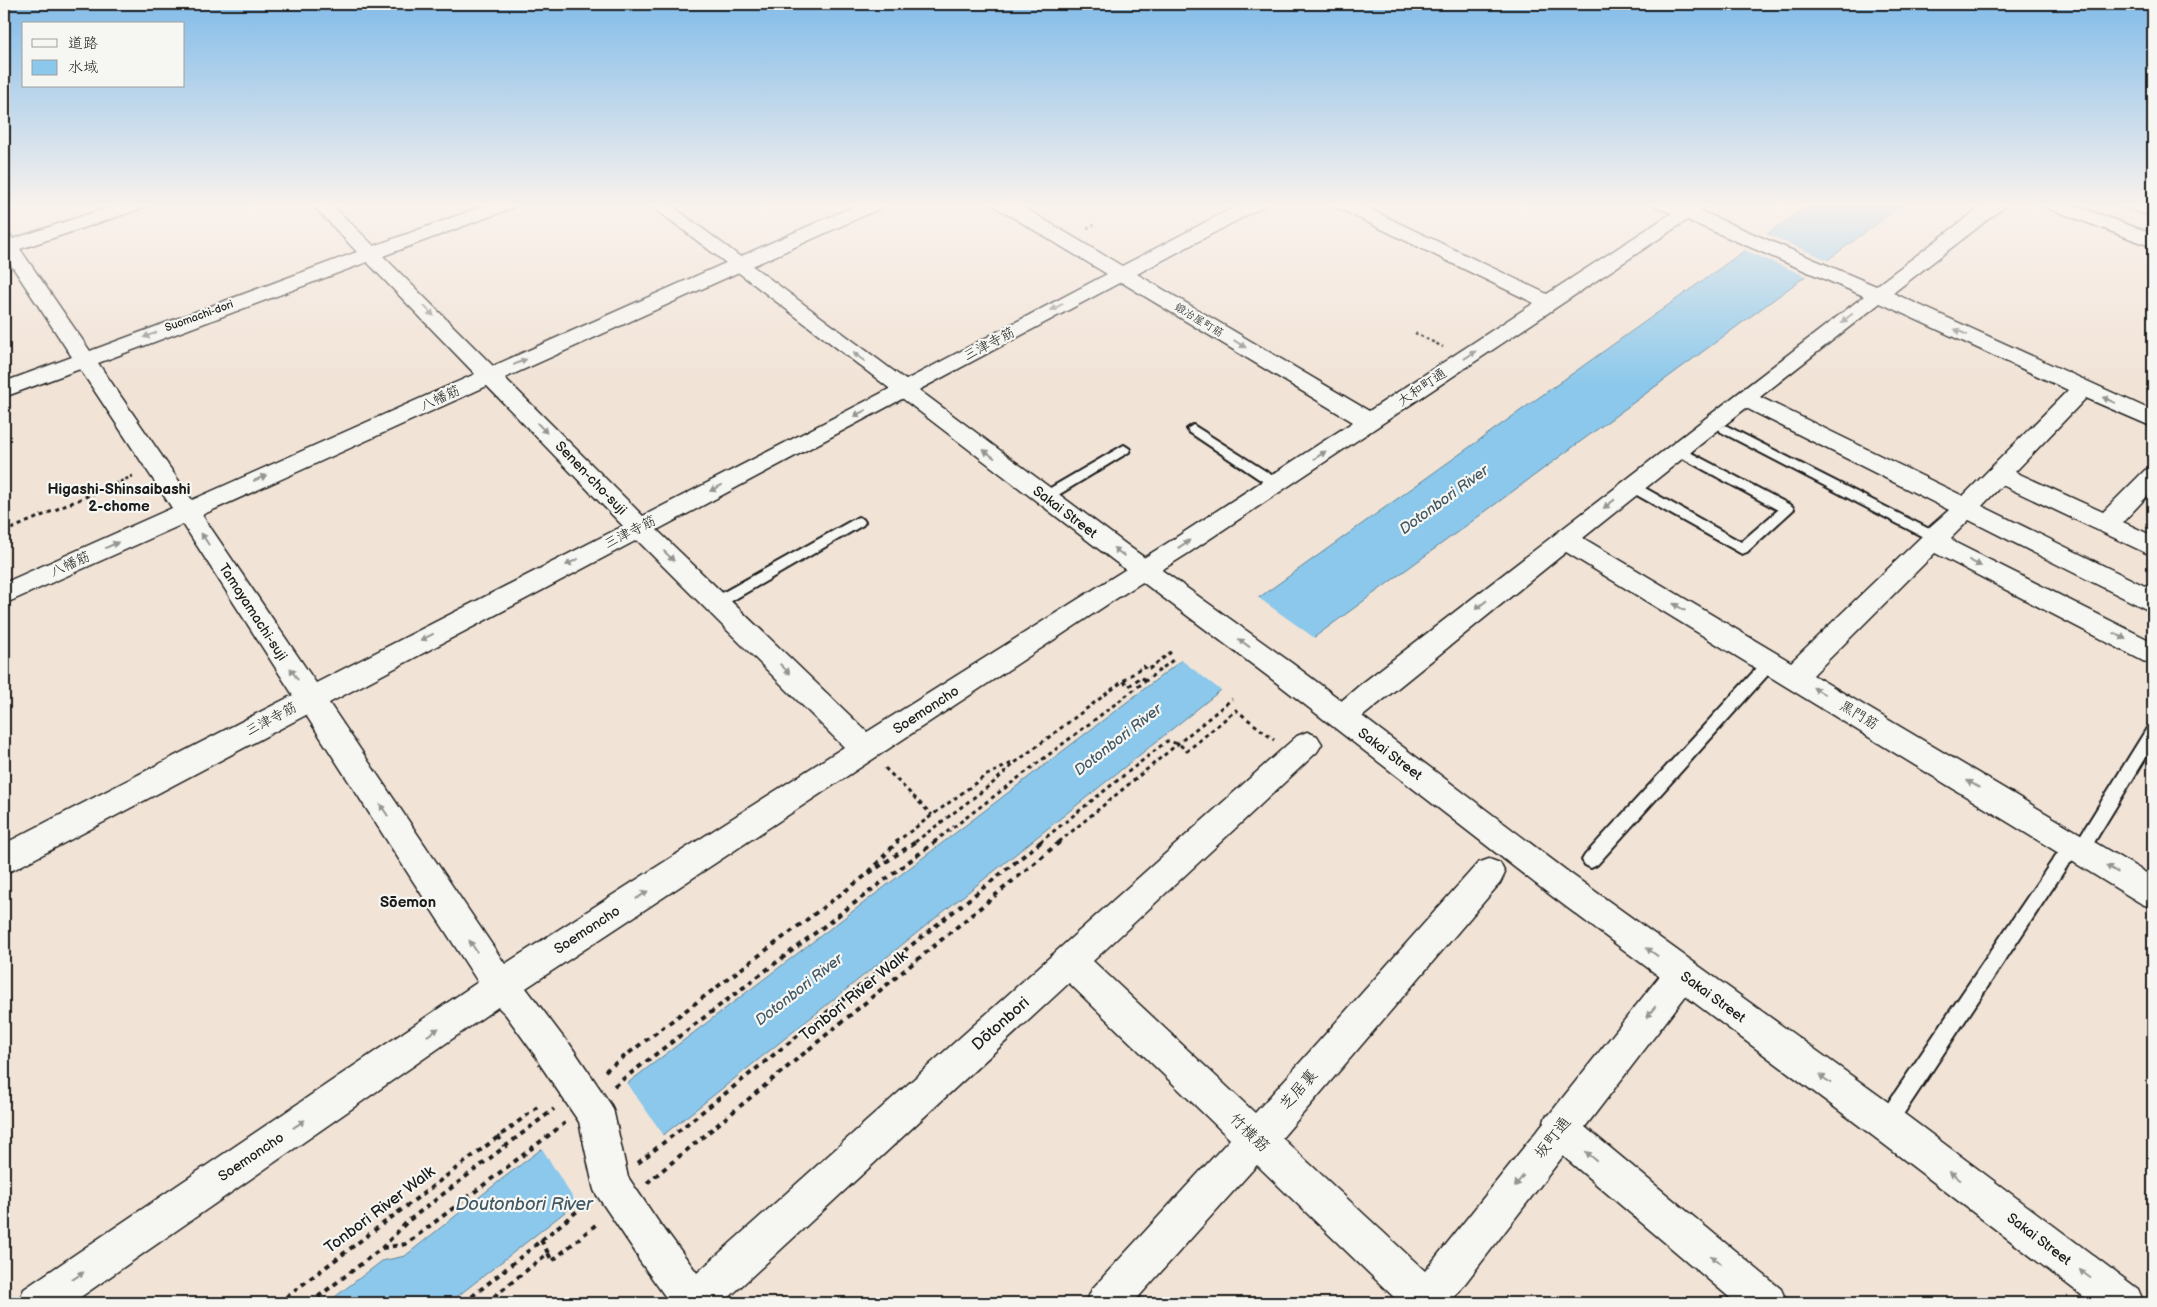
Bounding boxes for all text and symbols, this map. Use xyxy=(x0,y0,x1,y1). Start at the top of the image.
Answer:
legend xyxy=(22,22,185,88)
text: 道路 xyxy=(68,34,98,53)
text: 水域 xyxy=(68,58,98,77)
street label: Suomachi-dori xyxy=(163,298,235,334)
street label: 鍛冶屋町筋 xyxy=(1172,300,1226,340)
one-way arrow xyxy=(1050,303,1064,312)
one-way arrow xyxy=(423,305,435,317)
one-way arrow xyxy=(1841,312,1854,323)
street label: 三津寺筋 xyxy=(960,323,1018,365)
one-way arrow xyxy=(1954,328,1968,336)
one-way arrow xyxy=(142,331,157,339)
one-way arrow xyxy=(1233,340,1246,349)
one-way arrow xyxy=(853,351,866,362)
one-way arrow xyxy=(1464,351,1477,360)
one-way arrow xyxy=(513,357,527,365)
street label: 大和町通 xyxy=(1394,364,1450,410)
street label: 八幡筋 xyxy=(417,382,463,414)
one-way arrow xyxy=(2102,395,2116,403)
one-way arrow xyxy=(853,409,867,417)
one-way arrow xyxy=(536,421,548,433)
street label: Senen-cho-suji xyxy=(552,438,630,518)
one-way arrow xyxy=(983,449,996,460)
one-way arrow xyxy=(1314,450,1327,460)
water label: Dotonbori River xyxy=(1396,460,1494,539)
one-way arrow xyxy=(253,474,267,482)
district label: Higashi-Shinsaibashi 2-chome xyxy=(48,480,190,516)
street label: Sakai Street xyxy=(1029,482,1101,542)
one-way arrow xyxy=(709,484,723,492)
one-way arrow xyxy=(1603,498,1616,509)
street label: 三津寺筋 xyxy=(601,512,659,552)
one-way arrow xyxy=(200,532,210,545)
one-way arrow xyxy=(1178,539,1191,549)
one-way arrow xyxy=(105,541,119,549)
one-way arrow xyxy=(1112,547,1126,557)
street label: 八幡筋 xyxy=(47,548,93,580)
one-way arrow xyxy=(662,550,674,562)
one-way arrow xyxy=(564,558,579,566)
one-way arrow xyxy=(1968,559,1982,567)
street label: Tamayamachi-suji xyxy=(215,560,291,664)
one-way arrow xyxy=(1475,599,1488,610)
one-way arrow xyxy=(1673,603,1686,612)
one-way arrow xyxy=(2113,632,2127,640)
one-way arrow xyxy=(420,633,435,641)
one-way arrow xyxy=(1237,638,1251,648)
one-way arrow xyxy=(779,663,791,675)
one-way arrow xyxy=(289,668,299,681)
street label: Soemoncho xyxy=(890,682,962,738)
one-way arrow xyxy=(1812,686,1825,695)
street label: 黒門筋 xyxy=(1837,697,1881,733)
street label: 三津寺筋 xyxy=(242,698,300,740)
water label: Dotonbori River xyxy=(1070,699,1167,780)
street label: Sakai Street xyxy=(1354,724,1426,784)
one-way arrow xyxy=(1966,780,1979,789)
one-way arrow xyxy=(379,803,389,817)
one-way arrow xyxy=(2105,864,2118,873)
one-way arrow xyxy=(635,890,648,900)
district label: Sōemon xyxy=(380,893,436,912)
street label: Soemoncho xyxy=(551,902,623,958)
one-way arrow xyxy=(468,939,478,952)
street label: Tonbori River Walk xyxy=(796,947,912,1045)
one-way arrow xyxy=(1645,947,1659,957)
water label: Dotonbori River xyxy=(751,949,848,1030)
street label: Sakai Street xyxy=(1677,968,1749,1027)
street label: Dōtonbori xyxy=(968,993,1034,1055)
one-way arrow xyxy=(1646,1005,1657,1018)
one-way arrow xyxy=(426,1027,440,1037)
street label: 芝居裏 xyxy=(1276,1066,1322,1114)
one-way arrow xyxy=(1818,1074,1832,1084)
street label: 竹横筋 xyxy=(1225,1109,1273,1157)
street label: 坂町通 xyxy=(1531,1113,1575,1163)
one-way arrow xyxy=(292,1119,306,1129)
street label: Soemoncho xyxy=(215,1129,287,1185)
one-way arrow xyxy=(1586,1150,1598,1162)
street label: Tonbori River Walk xyxy=(321,1162,439,1258)
one-way arrow xyxy=(1948,1171,1962,1181)
one-way arrow xyxy=(1514,1174,1524,1188)
water label: Doutonbori River xyxy=(455,1194,594,1215)
street label: Sakai Street xyxy=(2003,1209,2075,1269)
one-way arrow xyxy=(1710,1255,1723,1266)
one-way arrow xyxy=(2078,1269,2092,1279)
one-way arrow xyxy=(72,1271,85,1281)

